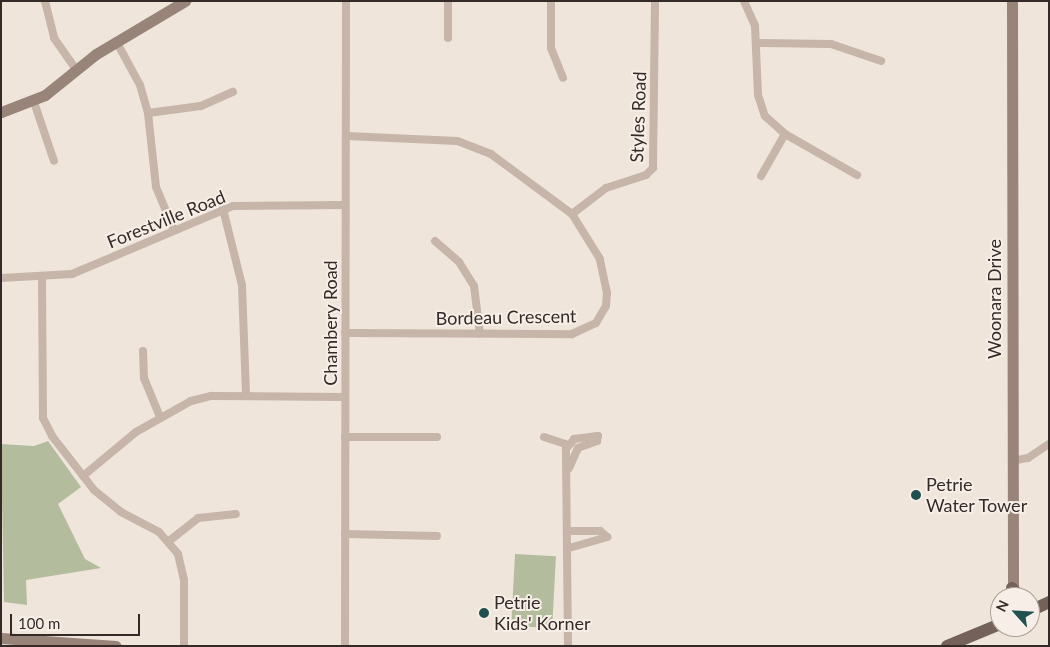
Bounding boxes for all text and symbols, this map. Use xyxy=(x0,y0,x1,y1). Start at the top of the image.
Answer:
street label: Styles Road xyxy=(626,71,650,163)
street label: Forestville Road xyxy=(104,185,228,253)
street label: Woonara Drive xyxy=(983,239,1005,359)
street label: Chambery Road xyxy=(319,260,341,386)
street label: Bordeau Crescent xyxy=(435,305,577,329)
place label: Petrie Water Tower xyxy=(926,474,1028,516)
marker: Petrie Water Tower xyxy=(910,489,922,501)
north arrow xyxy=(990,587,1040,637)
place label: Petrie Kids' Korner xyxy=(494,592,590,634)
text: N xyxy=(992,597,1012,614)
scale bar xyxy=(12,604,142,636)
marker: Petrie Kids' Korner xyxy=(478,607,490,619)
text: 100 m xyxy=(18,614,60,632)

